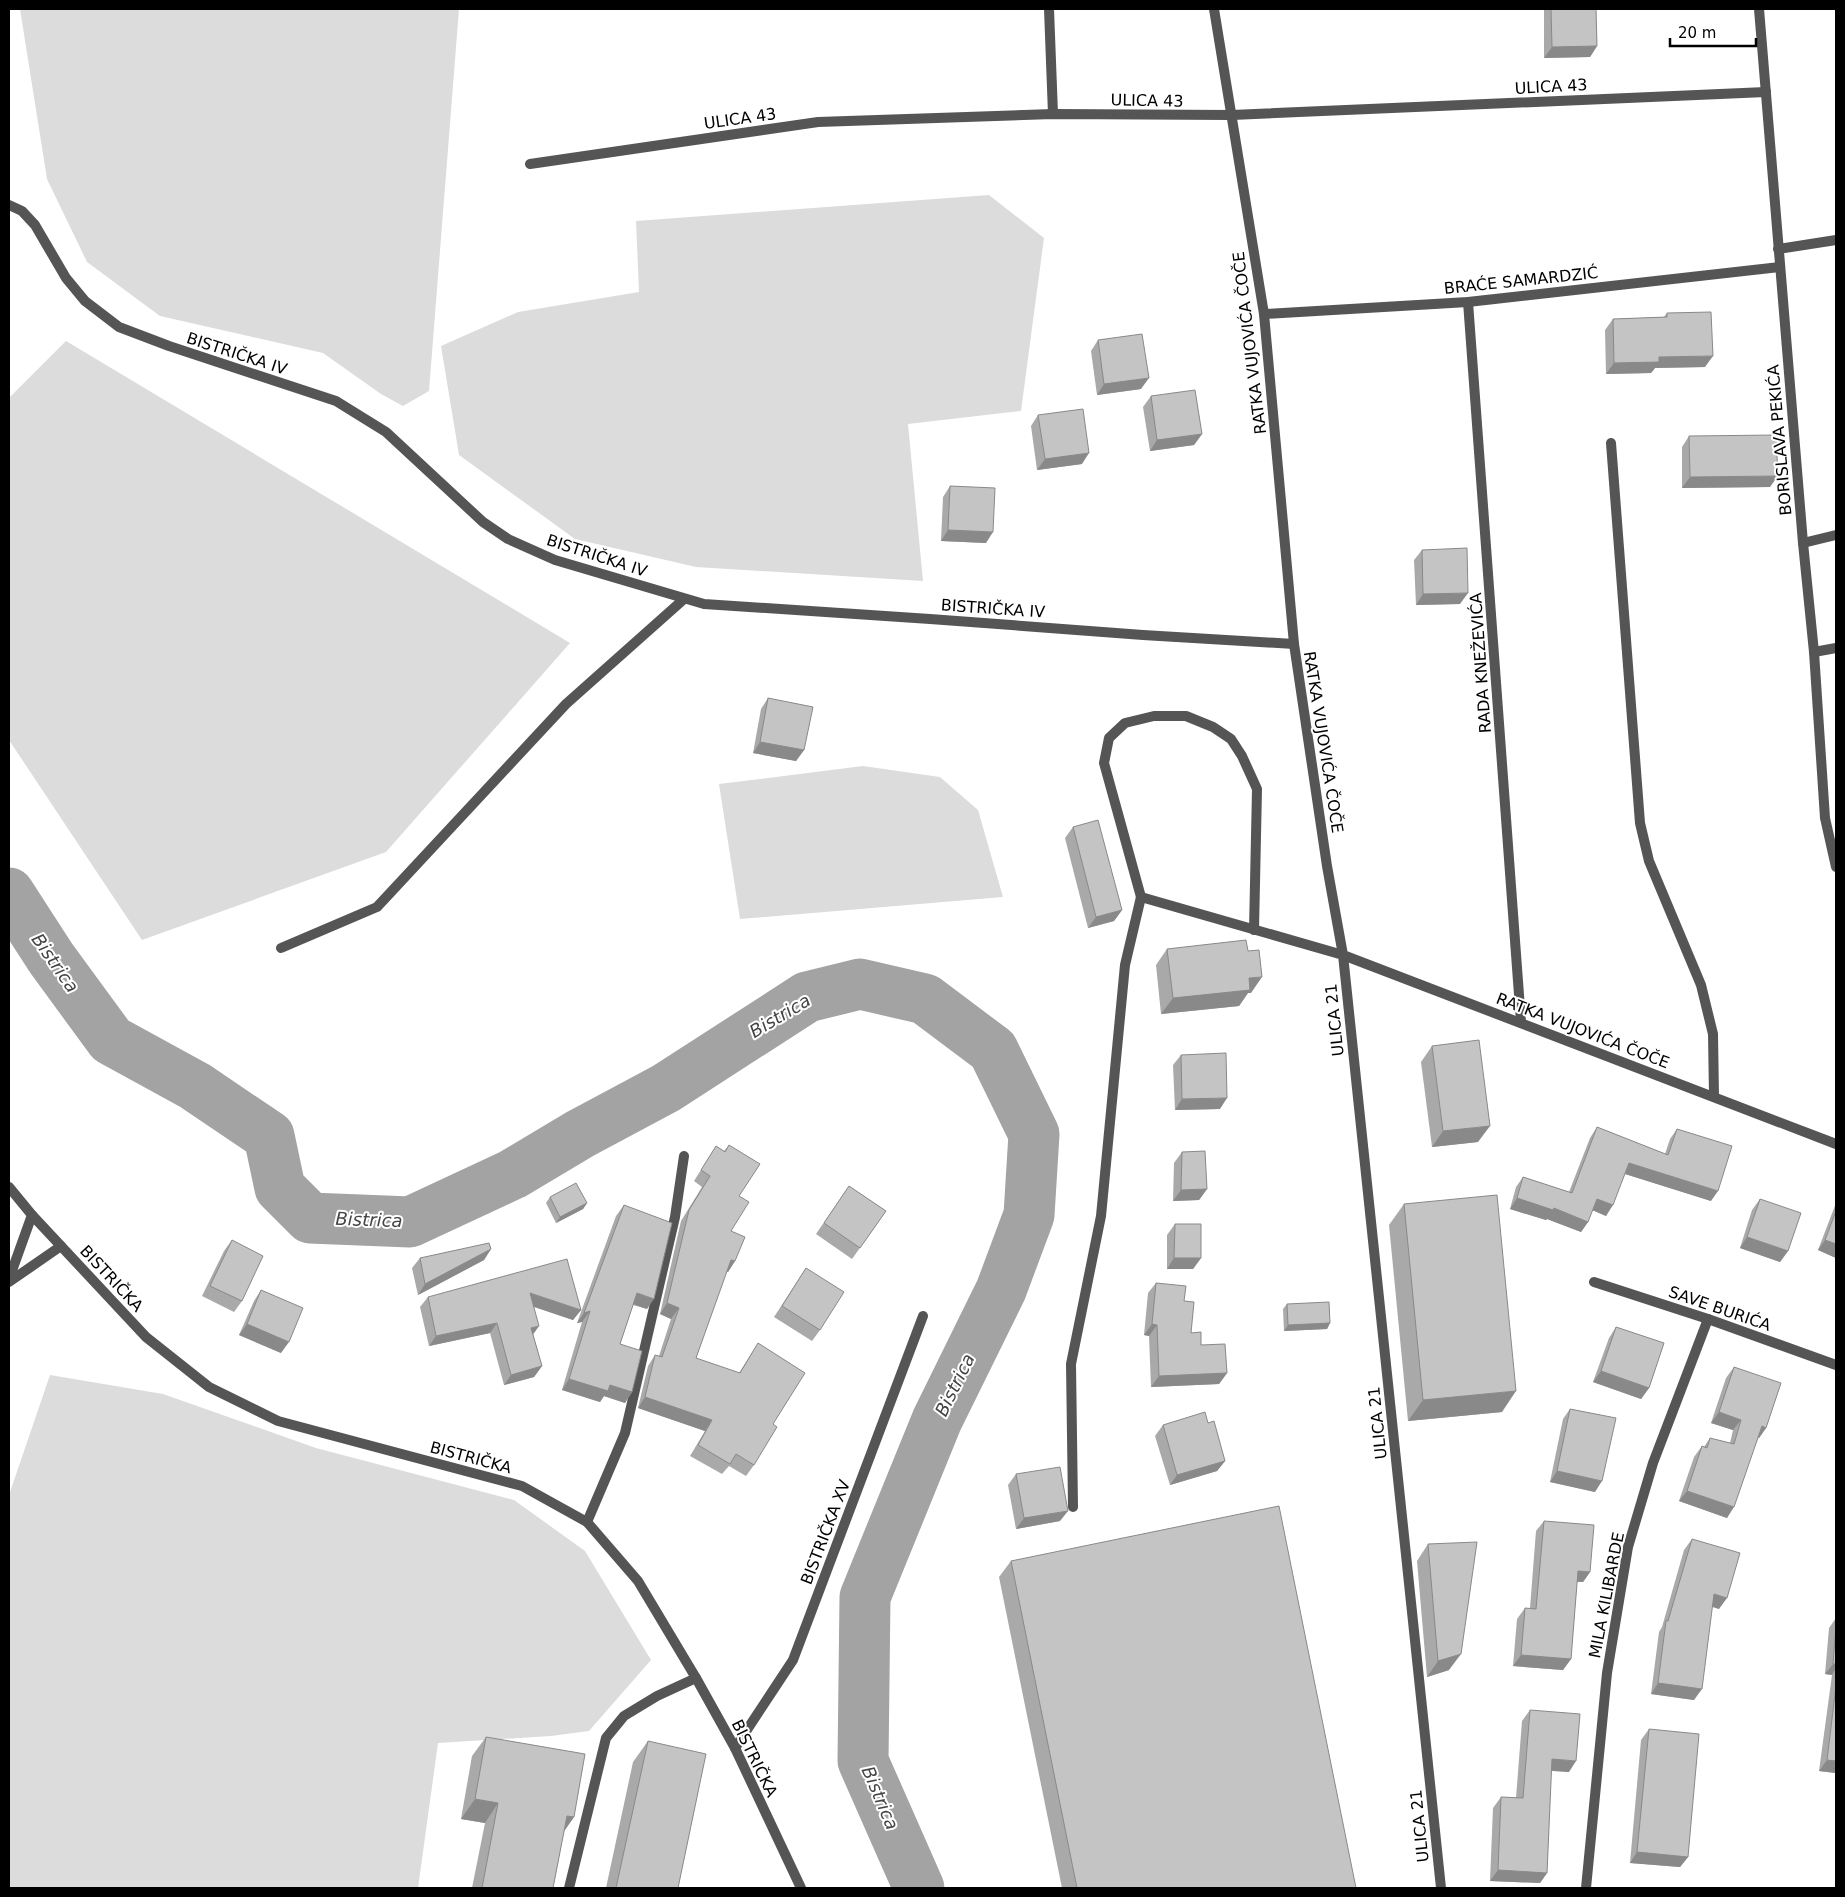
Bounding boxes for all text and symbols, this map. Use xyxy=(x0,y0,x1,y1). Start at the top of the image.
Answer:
scale bar xyxy=(1670,15,1756,47)
text: 20 m xyxy=(1678,24,1716,42)
street label: ULICA 43 xyxy=(1514,75,1588,98)
street label: ULICA 43 xyxy=(1110,90,1184,111)
street label: ULICA 43 xyxy=(703,104,777,133)
street label: RATKA VUJOVIĆA ČOČE xyxy=(1229,251,1270,435)
street label: BRAĆE SAMARDZIĆ xyxy=(1443,263,1599,298)
street label: BISTRIČKA IV xyxy=(184,328,290,379)
street label: BORISLAVA PEKIĆA xyxy=(1763,364,1796,516)
street label: BISTRIČKA IV xyxy=(544,530,650,581)
street label: RADA KNEŽEVIĆA xyxy=(1466,592,1495,734)
street label: BISTRIČKA IV xyxy=(940,595,1046,622)
street label: RATKA VUJOVIĆA ČOČE xyxy=(1300,650,1347,834)
water label: Bistrica xyxy=(28,929,83,996)
street label: ULICA 21 xyxy=(1321,983,1348,1057)
water label: Bistrica xyxy=(746,989,814,1042)
street label: RATKA VUJOVIĆA ČOČE xyxy=(1494,989,1672,1072)
water label: Bistrica xyxy=(335,1208,403,1231)
street label: BISTRIČKA xyxy=(76,1241,147,1315)
street label: SAVE BURIĆA xyxy=(1666,1282,1774,1335)
water label: Bistrica xyxy=(930,1350,979,1420)
street label: ULICA 21 xyxy=(1364,1386,1391,1460)
street label: BISTRIČKA xyxy=(428,1437,514,1478)
street label: BISTRIČKA XV xyxy=(797,1477,854,1587)
street label: MILA KILIBARDE xyxy=(1585,1530,1628,1660)
street label: BISTRIČKA xyxy=(728,1716,781,1800)
water label: Bistrica xyxy=(858,1763,903,1833)
street label: ULICA 21 xyxy=(1406,1789,1433,1863)

